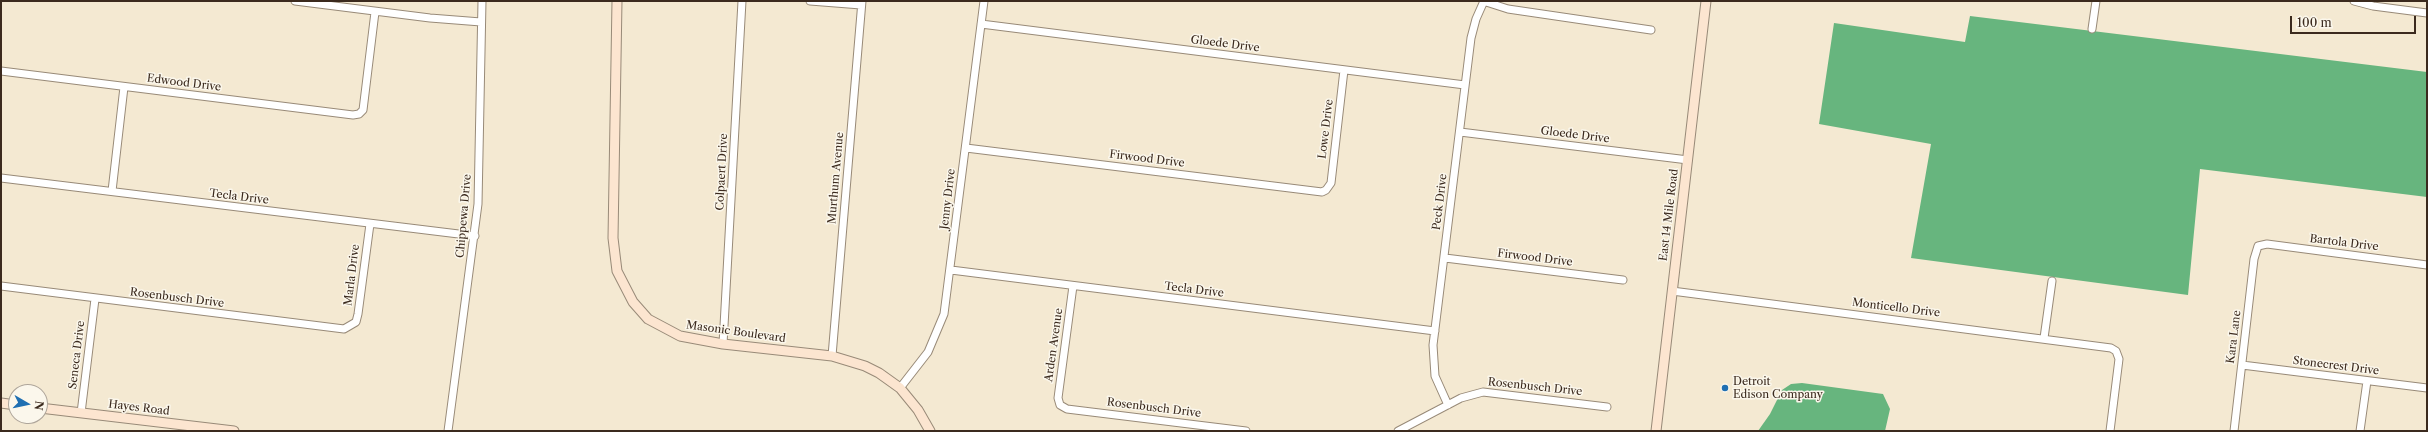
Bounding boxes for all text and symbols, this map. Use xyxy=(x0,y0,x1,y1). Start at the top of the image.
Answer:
scale bar xyxy=(2292,8,2418,34)
text: 100 m xyxy=(2297,15,2332,30)
street label: Gloede Drive xyxy=(1190,33,1260,55)
street label: Edwood Drive xyxy=(146,72,222,94)
street label: Lowe Drive xyxy=(1316,98,1336,160)
street label: Gloede Drive xyxy=(1540,124,1610,146)
street label: Murthum Avenue xyxy=(825,132,847,224)
street label: Colpaert Drive xyxy=(713,133,731,211)
street label: Firwood Drive xyxy=(1109,148,1185,170)
street label: Jenny Drive xyxy=(938,168,958,230)
street label: East 14 Mile Road xyxy=(1657,168,1681,262)
street label: Chippewa Drive xyxy=(454,173,474,259)
street label: Peck Drive xyxy=(1430,173,1450,231)
street label: Tecla Drive xyxy=(209,187,269,207)
street label: Bartola Drive xyxy=(2309,232,2379,254)
street label: Marla Drive xyxy=(342,243,362,307)
street label: Firwood Drive xyxy=(1497,247,1573,269)
street label: Tecla Drive xyxy=(1164,280,1224,300)
street label: Rosenbusch Drive xyxy=(129,286,225,310)
street label: Monticello Drive xyxy=(1851,296,1941,320)
street label: Arden Avenue xyxy=(1042,307,1066,383)
street label: Kara Lane xyxy=(2224,310,2244,364)
street label: Masonic Boulevard xyxy=(685,318,787,346)
street label: Seneca Drive xyxy=(66,320,88,390)
street label: Stonecrest Drive xyxy=(2292,354,2380,378)
street label: Rosenbusch Drive xyxy=(1487,375,1583,399)
place label: Detroit Edison Company xyxy=(1733,375,1823,401)
marker: Detroit Edison Company xyxy=(1720,383,1730,393)
north arrow xyxy=(8,384,48,424)
street label: Rosenbusch Drive xyxy=(1106,396,1202,420)
street label: Hayes Road xyxy=(108,398,170,418)
text: N xyxy=(31,400,47,412)

